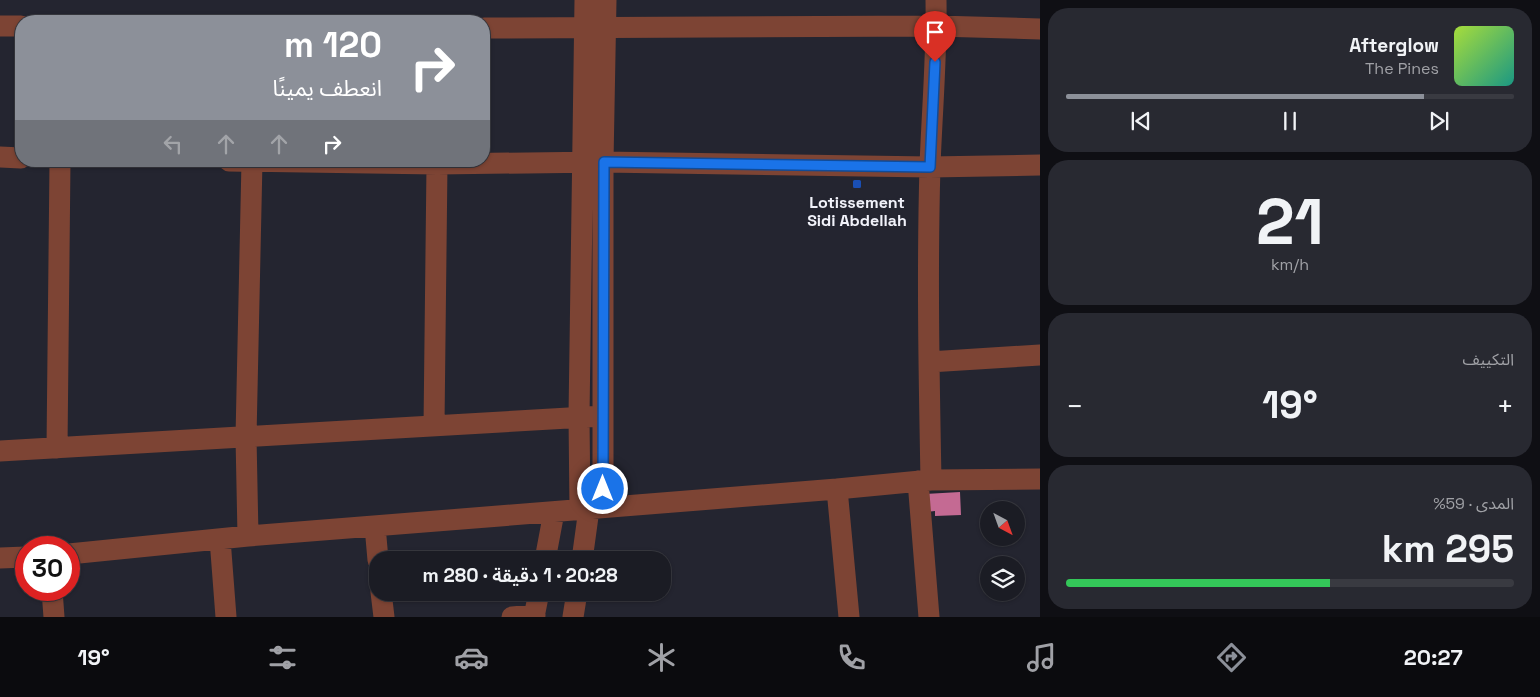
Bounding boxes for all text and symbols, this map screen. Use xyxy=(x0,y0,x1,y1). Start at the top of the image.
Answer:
pin xyxy=(914,11,956,62)
icon: arrive xyxy=(921,18,949,46)
text: 120 m xyxy=(284,23,382,67)
text: Afterglow xyxy=(1349,33,1439,58)
icon: right xyxy=(400,35,465,100)
text: The Pines xyxy=(1365,58,1439,79)
text: انعطف يمينًا xyxy=(273,74,382,102)
icon: previous xyxy=(1127,107,1155,135)
icon: pause xyxy=(1276,107,1304,135)
icon: next xyxy=(1425,107,1453,135)
icon: left xyxy=(159,130,187,158)
icon: ahead xyxy=(212,130,240,158)
icon: ahead xyxy=(265,130,293,158)
icon: right xyxy=(318,130,346,158)
marker: Lotissement Sidi Abdellah xyxy=(851,178,863,190)
text: 21 xyxy=(1256,180,1324,263)
place label: Lotissement Sidi Abdellah xyxy=(807,192,907,231)
text: km/h xyxy=(1271,254,1309,275)
text: التكييف xyxy=(1462,349,1514,370)
text: 19° xyxy=(1262,381,1318,429)
text: − xyxy=(1066,388,1083,424)
text: + xyxy=(1497,388,1514,424)
position arrow xyxy=(576,462,628,514)
text: المدى · 59% xyxy=(1433,493,1514,514)
north arrow xyxy=(980,501,1025,546)
map controls xyxy=(980,501,1025,601)
text: 295 km xyxy=(1382,525,1514,573)
speed limit sign: 30 xyxy=(15,536,80,601)
button: layers xyxy=(980,556,1025,601)
text: 20:28 · 1 دقيقة · 280 m xyxy=(422,563,618,588)
icon: filters xyxy=(265,640,300,675)
icon: car xyxy=(454,640,489,675)
icon: climate xyxy=(644,640,679,675)
icon: phone xyxy=(834,640,869,675)
icon: music xyxy=(1024,640,1059,675)
icon: directions xyxy=(1214,640,1249,675)
text: 19° xyxy=(78,643,110,671)
text: 20:27 xyxy=(1404,643,1463,671)

